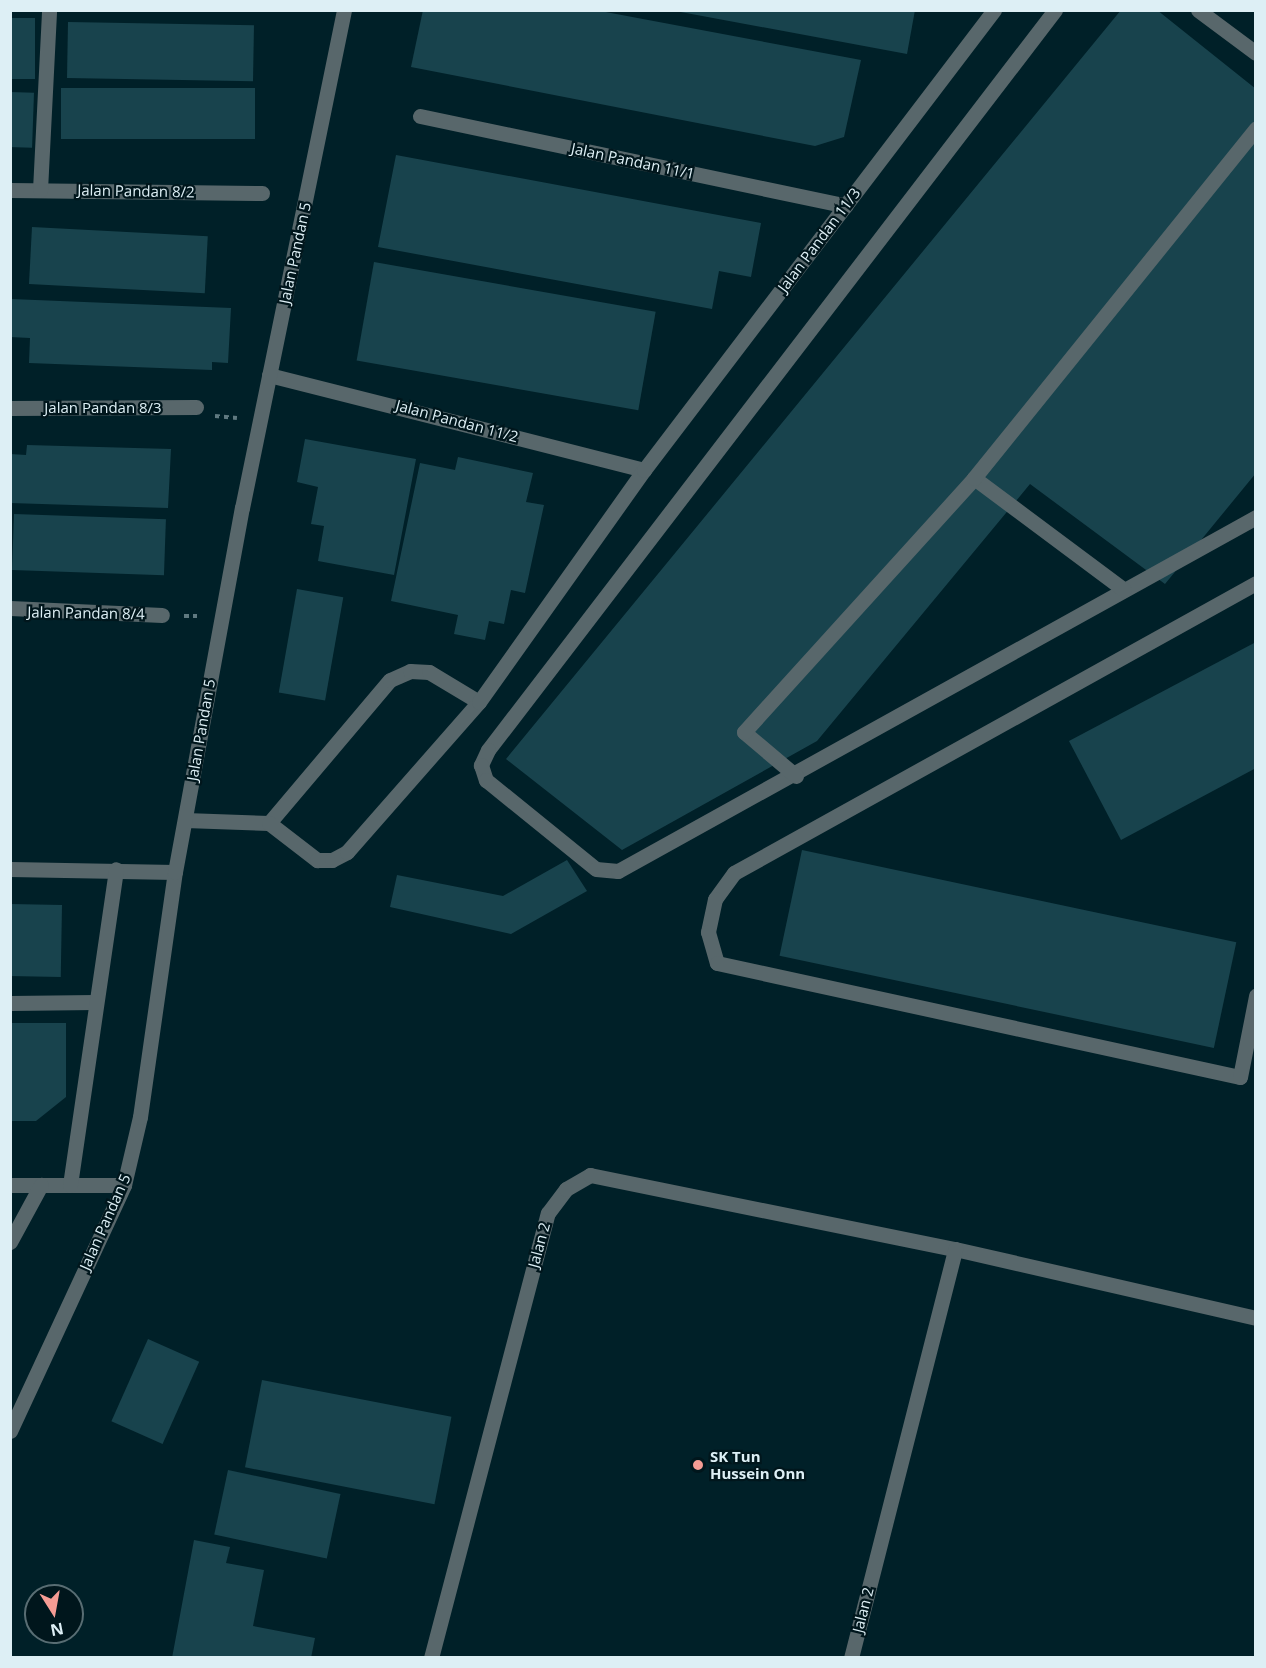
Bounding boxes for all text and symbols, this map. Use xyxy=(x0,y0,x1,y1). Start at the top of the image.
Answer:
street label: Jalan Pandan 11/1 xyxy=(570,139,696,183)
street label: Jalan Pandan 8/2 xyxy=(77,181,195,201)
street label: Jalan Pandan 11/3 xyxy=(774,184,864,296)
street label: Jalan Pandan 5 xyxy=(275,201,315,305)
street label: Jalan Pandan 11/2 xyxy=(394,396,520,446)
street label: Jalan Pandan 8/3 xyxy=(44,399,162,417)
street label: Jalan Pandan 8/4 xyxy=(27,603,145,623)
street label: Jalan Pandan 5 xyxy=(183,678,219,782)
street label: Jalan Pandan 5 xyxy=(76,1171,134,1273)
street label: Jalan 2 xyxy=(524,1220,554,1270)
place label: SK Tun Hussein Onn xyxy=(710,1447,805,1482)
marker: SK Tun Hussein Onn xyxy=(691,1458,705,1472)
north arrow xyxy=(24,1584,84,1644)
street label: Jalan 2 xyxy=(849,1585,877,1635)
text: N xyxy=(49,1618,66,1642)

